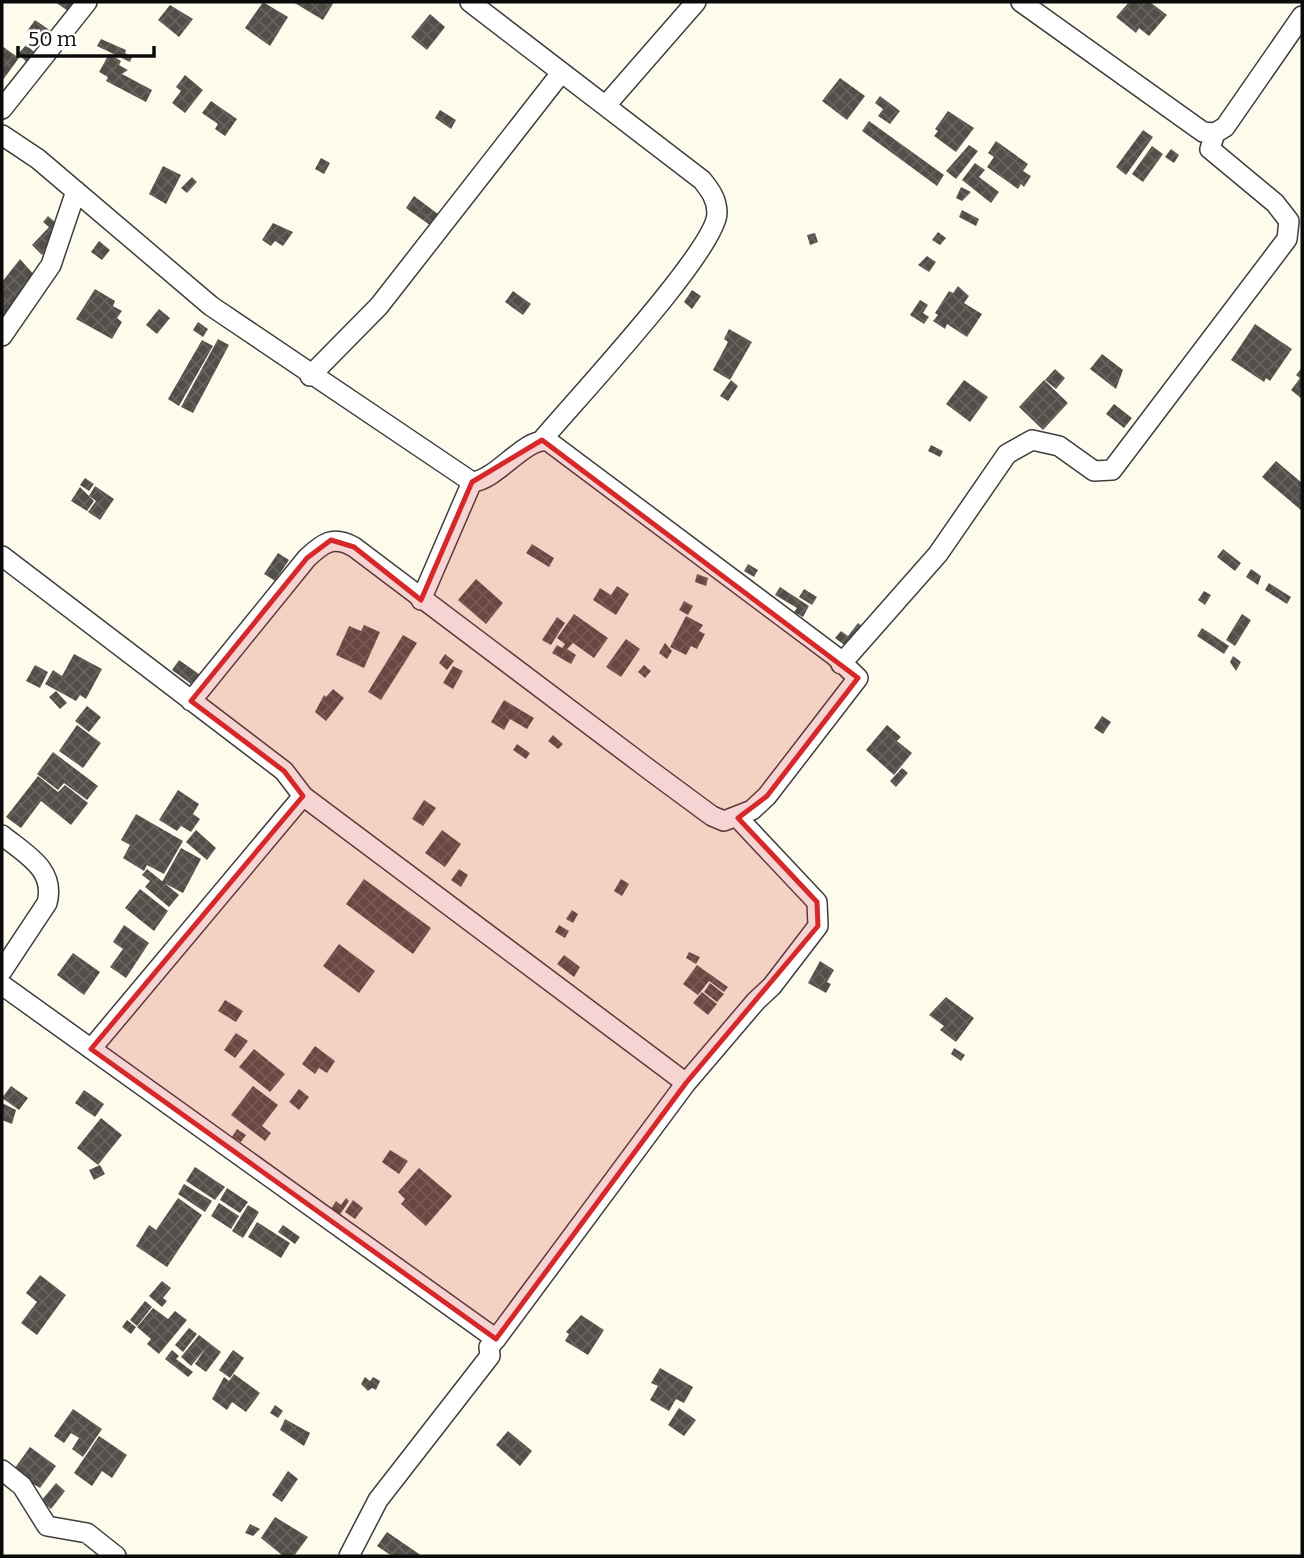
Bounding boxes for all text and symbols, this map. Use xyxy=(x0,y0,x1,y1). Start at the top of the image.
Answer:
scale bar xyxy=(18,14,154,58)
text: 50 m xyxy=(28,26,77,52)

